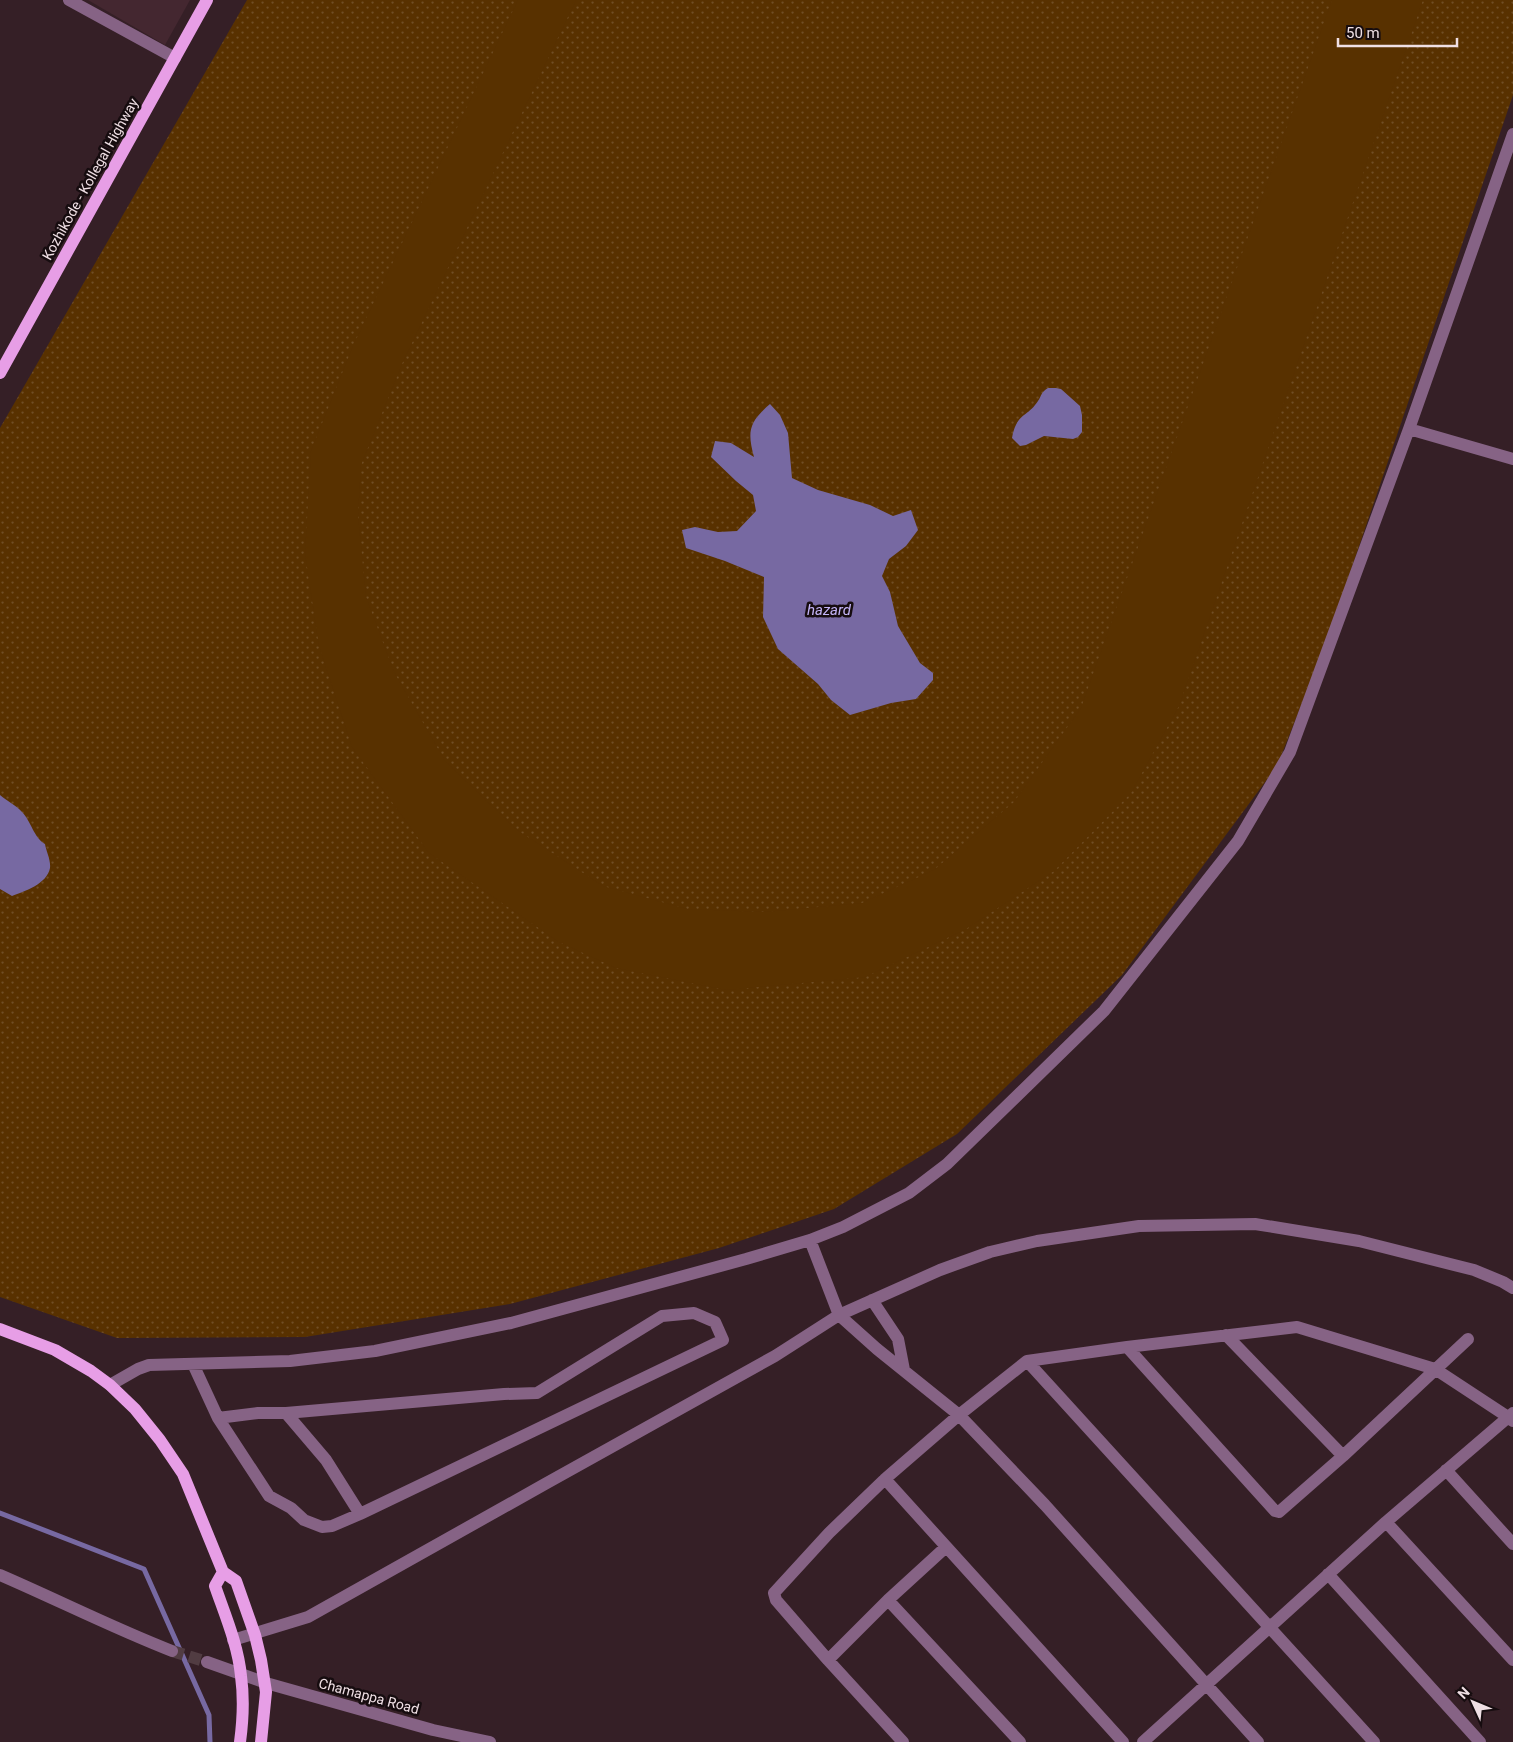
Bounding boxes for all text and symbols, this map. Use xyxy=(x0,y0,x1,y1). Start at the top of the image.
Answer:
scale bar xyxy=(1338,15,1457,47)
text: 50 m xyxy=(1346,24,1380,42)
street label: Kozhikode - Kollegal Highway xyxy=(39,95,141,263)
water label: hazard xyxy=(807,601,852,619)
street label: Chamappa Road xyxy=(317,1675,421,1717)
north arrow xyxy=(1448,1677,1498,1727)
text: N xyxy=(1454,1684,1473,1702)

